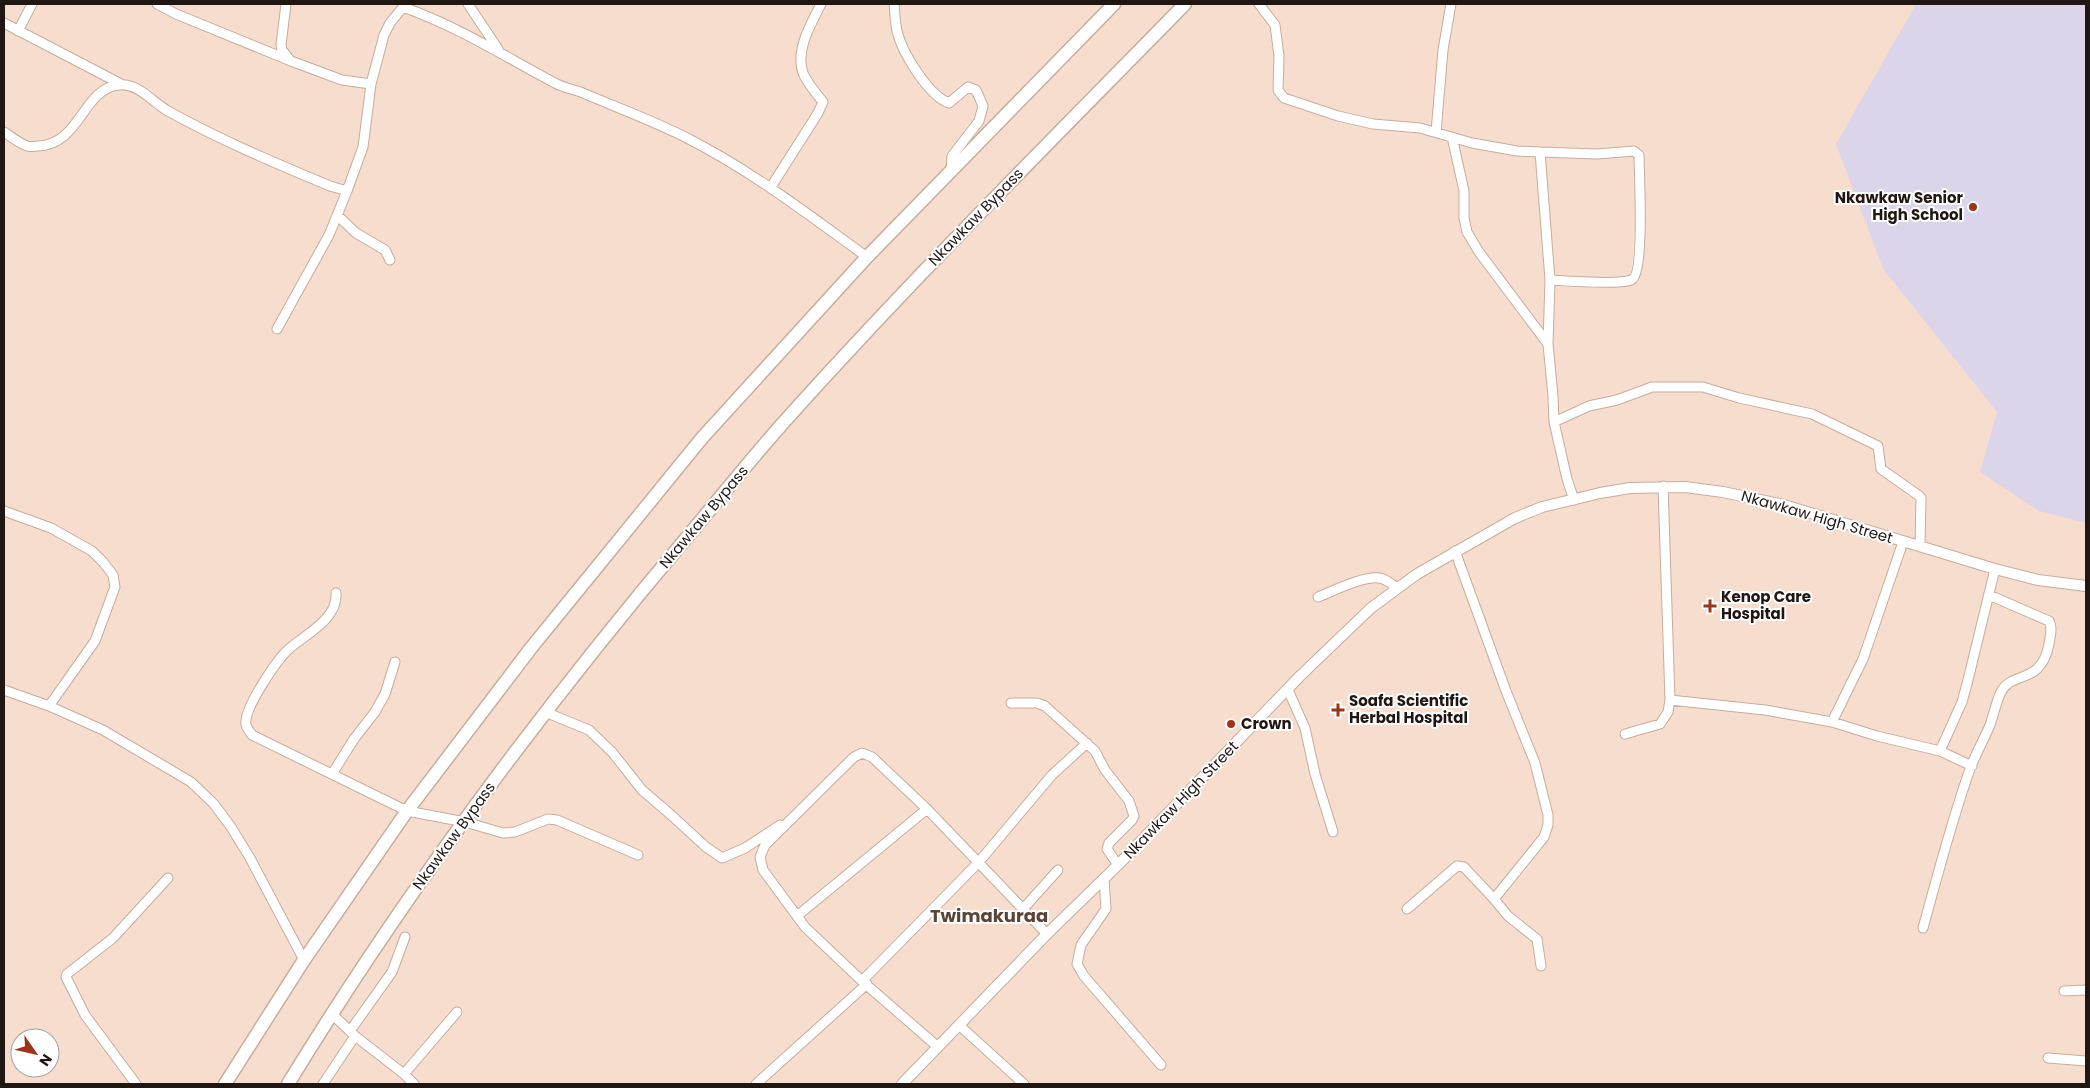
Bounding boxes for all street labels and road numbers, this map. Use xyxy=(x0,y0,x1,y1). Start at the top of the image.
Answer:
street label: Nkawkaw Bypass xyxy=(923,163,1028,270)
street label: Nkawkaw Bypass xyxy=(654,461,753,573)
street label: Nkawkaw High Street xyxy=(1739,485,1895,548)
street label: Nkawkaw High Street xyxy=(1119,736,1243,863)
street label: Nkawkaw Bypass xyxy=(407,777,500,894)

